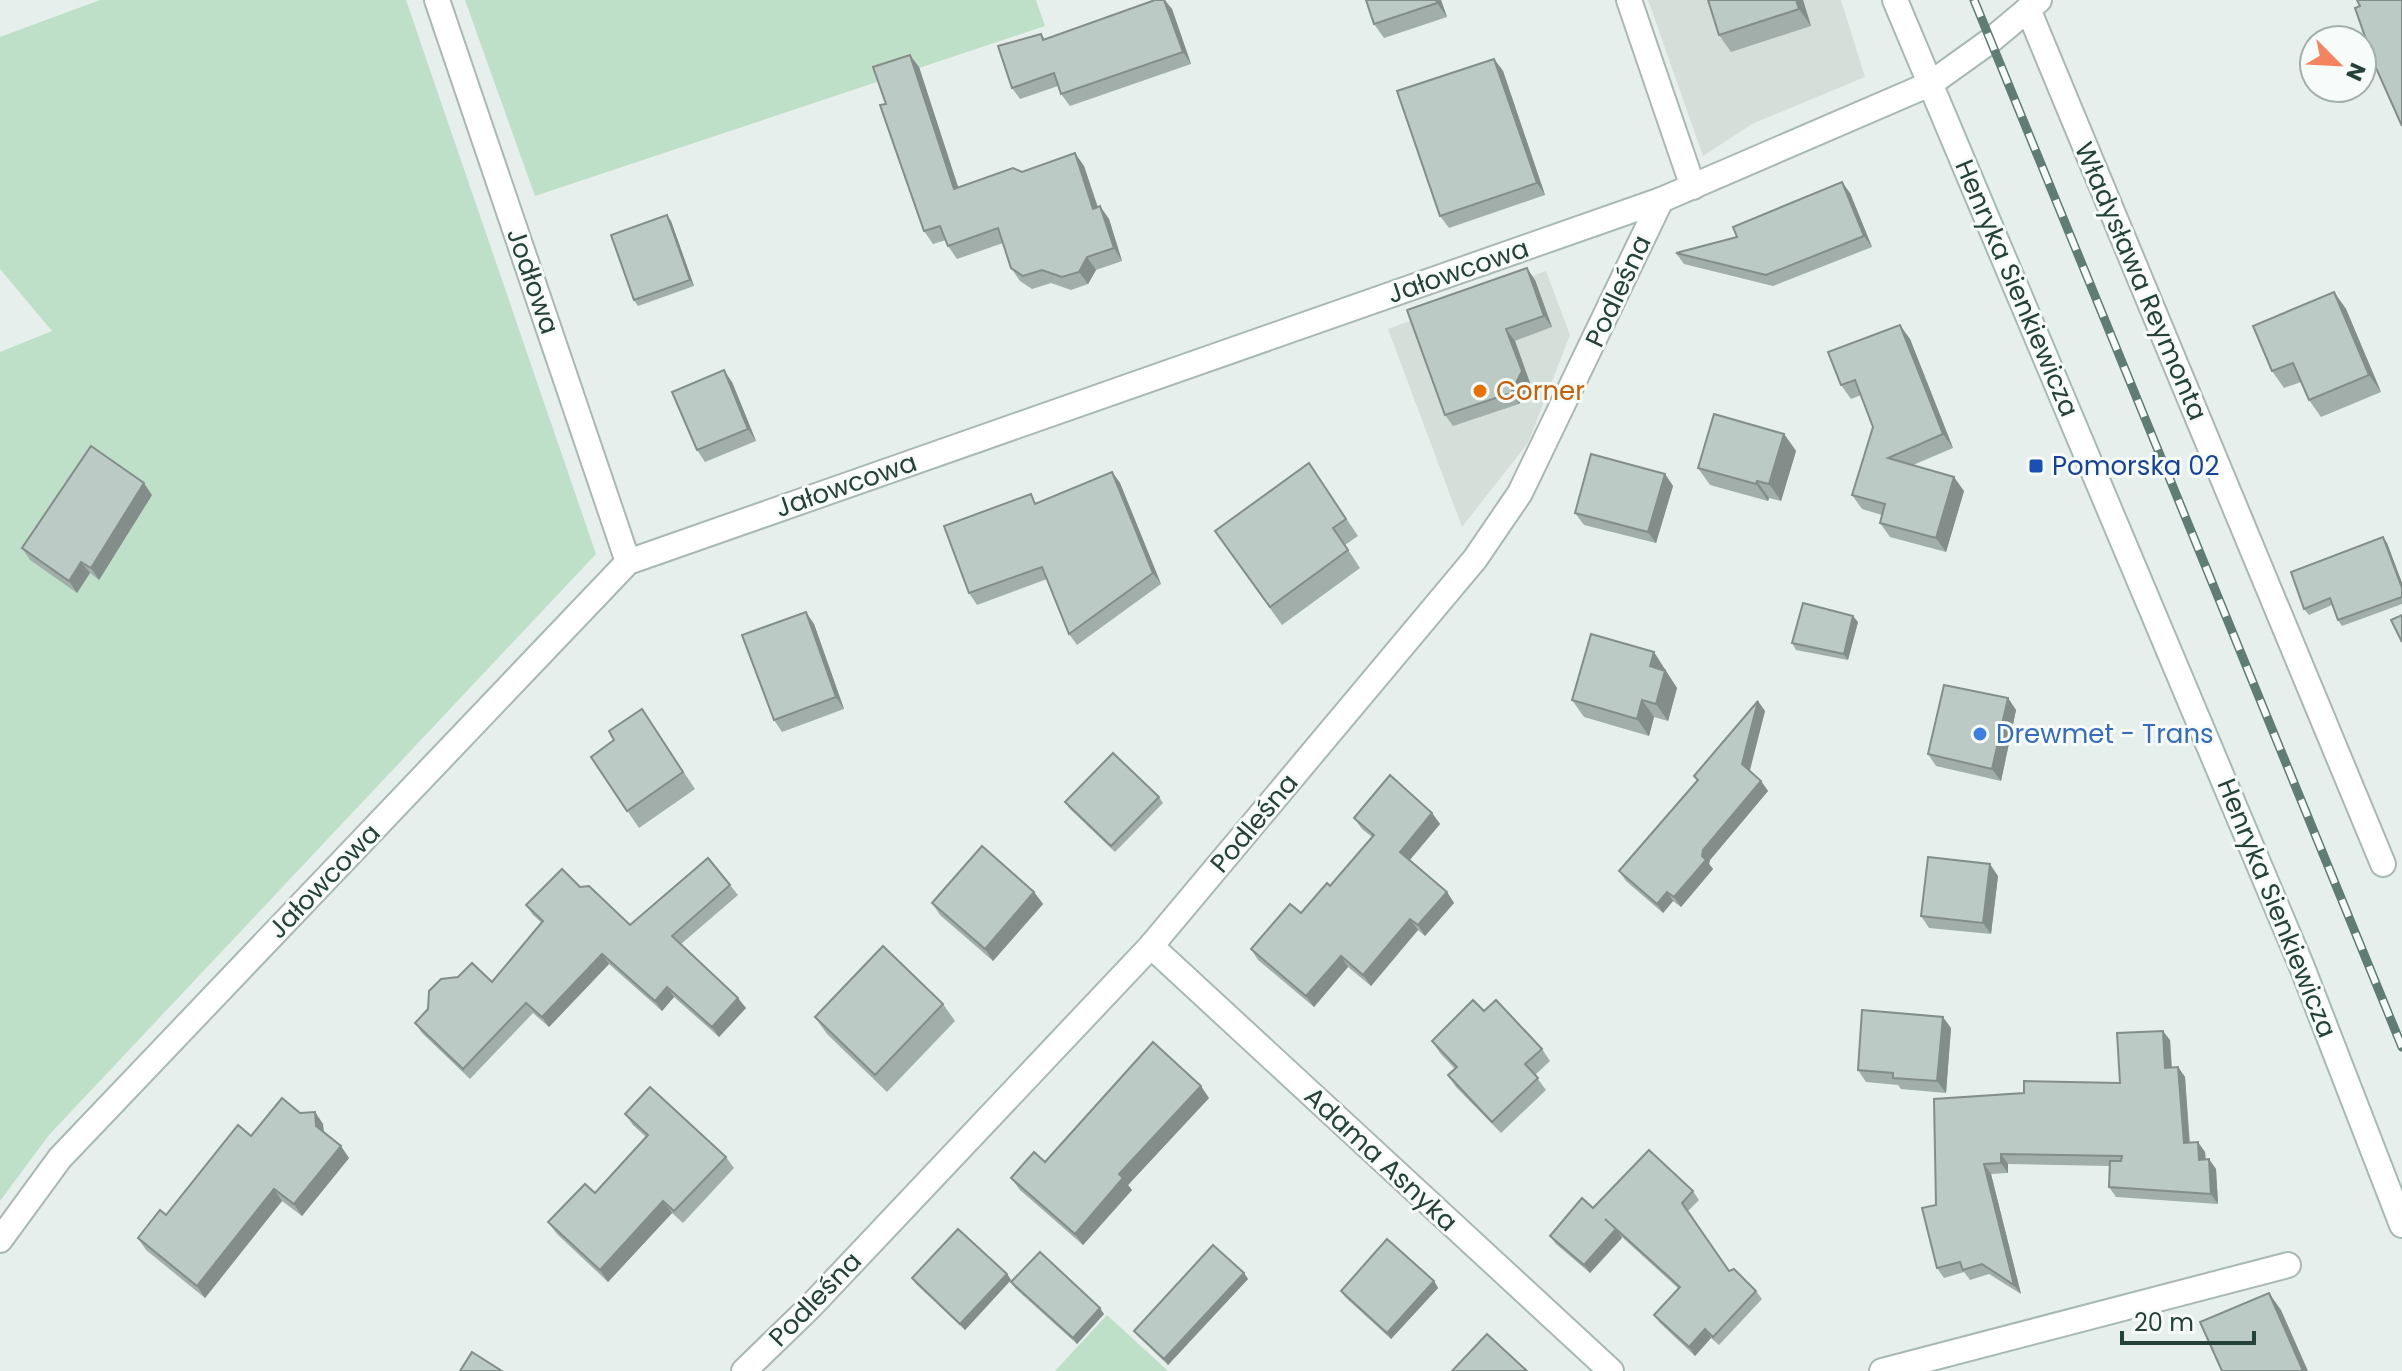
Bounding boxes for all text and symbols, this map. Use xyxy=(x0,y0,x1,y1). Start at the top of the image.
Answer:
north arrow xyxy=(2298,24,2378,104)
text: N xyxy=(2338,58,2373,86)
street label: Władysława Reymonta xyxy=(2066,136,2216,426)
street label: Henryka Sienkiewicza xyxy=(1946,154,2088,422)
street label: Jodłowa xyxy=(498,223,568,339)
street label: Podleśna xyxy=(1576,229,1660,353)
street label: Jałowcowa xyxy=(1383,230,1533,312)
place label: Corner xyxy=(1496,373,1585,409)
marker: Corner xyxy=(1471,382,1489,400)
street label: Jałowcowa xyxy=(771,444,921,526)
place label: Pomorska 02 xyxy=(2052,448,2220,484)
marker: Pomorska 02 xyxy=(2027,457,2045,475)
place label: Drewmet - Trans xyxy=(1996,716,2214,752)
marker: Drewmet - Trans xyxy=(1971,725,1989,743)
street label: Podleśna xyxy=(1202,766,1306,880)
street label: Henryka Sienkiewicza xyxy=(2209,773,2345,1043)
street label: Jałowcowa xyxy=(260,816,388,946)
street label: Adama Asnyka xyxy=(1297,1079,1465,1239)
street label: Podleśna xyxy=(761,1243,869,1355)
scale bar xyxy=(2122,1295,2254,1345)
text: 20 m xyxy=(2134,1306,2194,1339)

